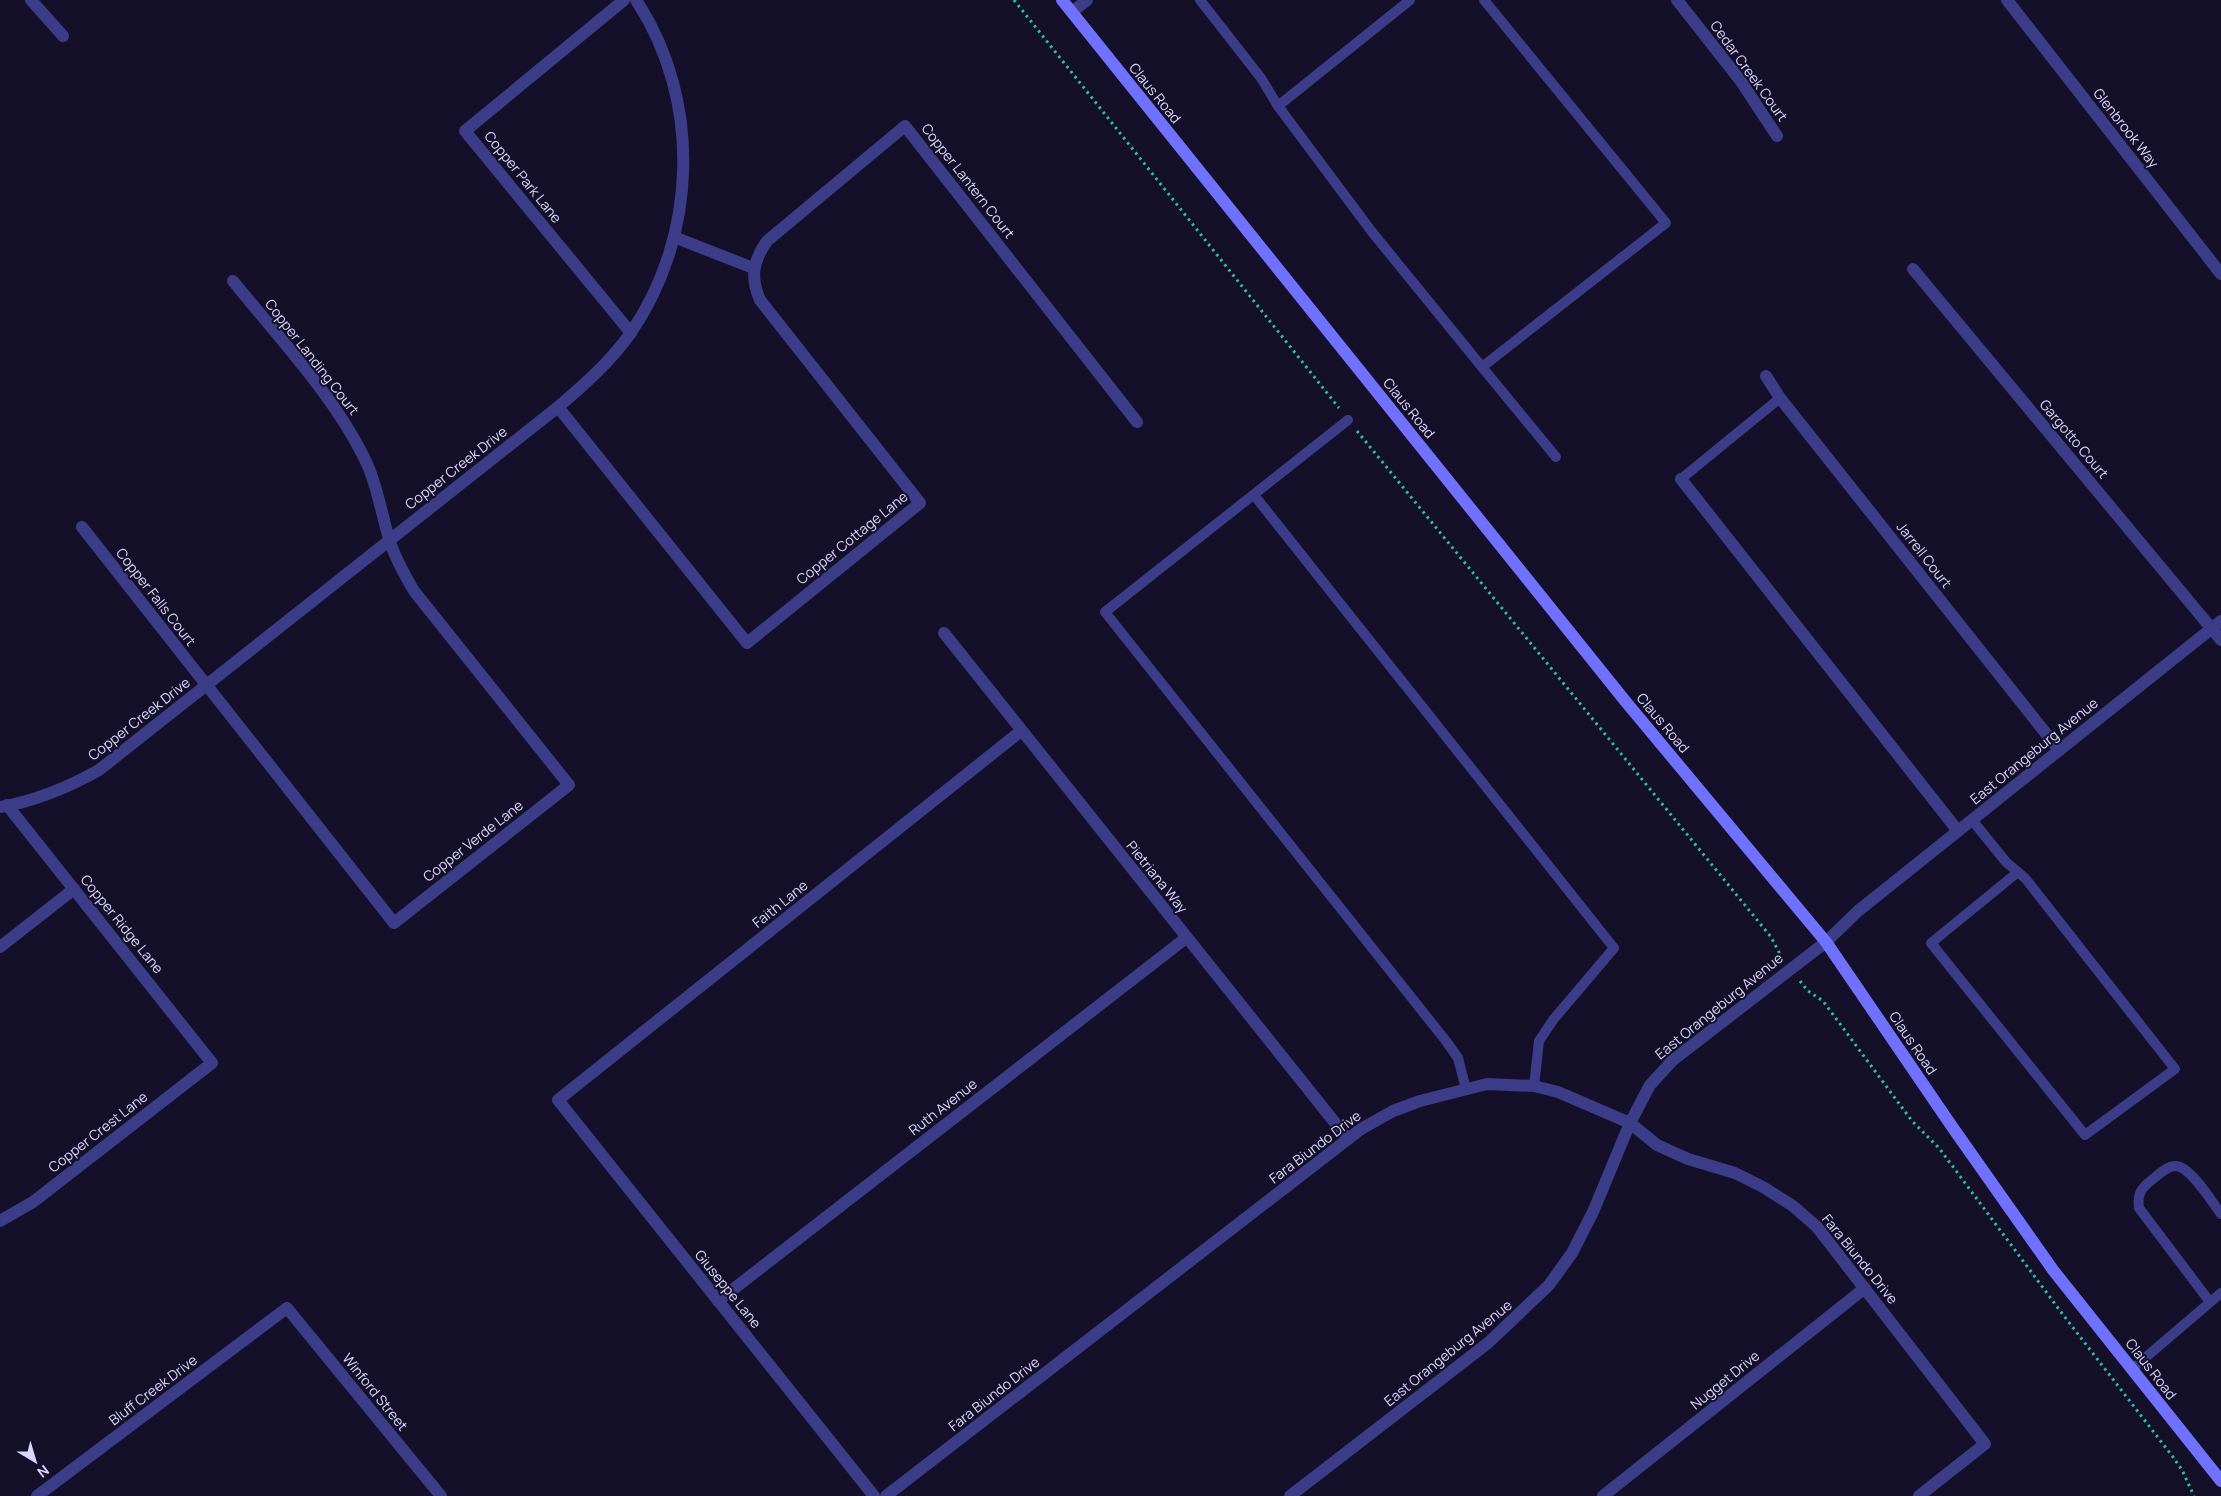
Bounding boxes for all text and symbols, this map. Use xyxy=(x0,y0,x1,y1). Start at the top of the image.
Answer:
street label: Cedar Creek Court xyxy=(1706,16,1793,125)
street label: Claus Road xyxy=(1125,58,1186,127)
street label: Glenbrook Way xyxy=(2089,84,2164,172)
street label: Copper Lantern Court xyxy=(917,119,1020,242)
street label: Copper Park Lane xyxy=(480,127,566,227)
street label: Copper Landing Court xyxy=(261,295,364,419)
street label: Claus Road xyxy=(1379,373,1440,442)
street label: Gargotto Court xyxy=(2036,395,2113,483)
street label: Copper Creek Drive xyxy=(401,422,511,513)
street label: Copper Cottage Lane xyxy=(792,487,911,588)
street label: Jarrell Court xyxy=(1893,518,1956,592)
street label: Copper Falls Court xyxy=(112,544,201,650)
street label: Copper Creek Drive xyxy=(84,673,194,764)
street label: Claus Road xyxy=(1633,689,1694,757)
street label: East Orangeburg Avenue xyxy=(1966,693,2102,808)
street label: Copper Verde Lane xyxy=(419,795,527,886)
street label: Pietriana Way xyxy=(1122,837,1193,917)
street label: Copper Ridge Lane xyxy=(77,870,168,977)
street label: Faith Lane xyxy=(748,875,811,932)
street label: East Orangeburg Avenue xyxy=(1651,948,1787,1063)
street label: Claus Road xyxy=(1885,1007,1942,1078)
street label: Ruth Avenue xyxy=(905,1074,981,1139)
street label: Copper Crest Lane xyxy=(44,1087,151,1176)
street label: Fara Biundo Drive xyxy=(1265,1106,1365,1187)
street label: Fara Biundo Drive xyxy=(1818,1210,1903,1308)
street label: Giuseppe Lane xyxy=(691,1246,766,1332)
street label: East Orangeburg Avenue xyxy=(1380,1295,1516,1410)
street label: Claus Road xyxy=(2122,1334,2181,1403)
street label: Nugget Drive xyxy=(1686,1346,1763,1413)
street label: Winford Street xyxy=(338,1349,413,1435)
street label: Bluff Creek Drive xyxy=(105,1350,201,1429)
street label: Fara Biundo Drive xyxy=(944,1352,1043,1435)
north arrow xyxy=(10,1436,60,1486)
text: N xyxy=(33,1461,53,1482)

